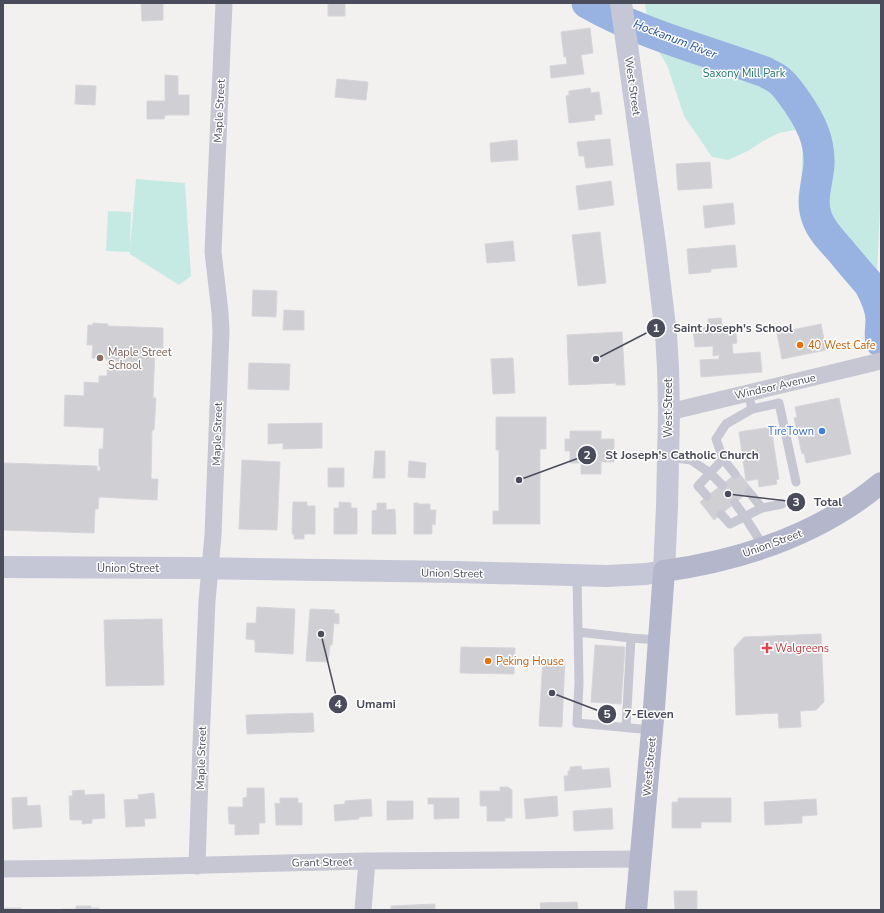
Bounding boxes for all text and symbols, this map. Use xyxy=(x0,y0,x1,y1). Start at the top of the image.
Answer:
water label: Hockanum River xyxy=(631,16,720,63)
street label: West Street xyxy=(621,56,644,117)
park label: Saxony Mill Park xyxy=(703,66,786,81)
street label: Maple Street xyxy=(210,79,229,143)
callout: Saint Joseph's School xyxy=(646,316,801,340)
text: 1 xyxy=(652,320,660,336)
text: Saint Joseph's School xyxy=(673,320,793,336)
place label: 40 West Cafe xyxy=(808,338,876,353)
marker: 40 West Cafe xyxy=(795,340,805,350)
place label: Maple Street School xyxy=(108,345,172,373)
marker: Maple Street School xyxy=(95,353,105,363)
street label: Windsor Avenue xyxy=(733,370,817,403)
street label: West Street xyxy=(661,378,676,438)
street label: Maple Street xyxy=(209,402,226,466)
place label: TireTown xyxy=(768,424,814,439)
marker: TireTown xyxy=(817,426,827,436)
callout: St Joseph's Catholic Church xyxy=(577,443,767,467)
text: 2 xyxy=(583,447,591,463)
text: St Joseph's Catholic Church xyxy=(605,447,759,463)
callout: Total xyxy=(786,490,850,514)
text: 3 xyxy=(792,494,800,510)
text: Total xyxy=(814,494,842,510)
street label: Union Street xyxy=(740,526,804,561)
street label: Union Street xyxy=(97,561,159,576)
street label: Union Street xyxy=(421,565,483,582)
place label: Walgreens xyxy=(775,641,829,656)
marker: Walgreens xyxy=(762,643,772,653)
place label: Peking House xyxy=(496,654,564,669)
marker: Peking House xyxy=(483,656,493,666)
callout: Umami xyxy=(328,692,404,716)
text: 4 xyxy=(334,696,342,712)
text: Umami xyxy=(356,696,396,712)
callout: 7-Eleven xyxy=(597,702,682,726)
text: 5 xyxy=(603,706,611,722)
text: 7-Eleven xyxy=(624,706,674,722)
street label: Maple Street xyxy=(193,726,210,790)
street label: West Street xyxy=(639,737,660,797)
street label: Grant Street xyxy=(292,854,353,871)

